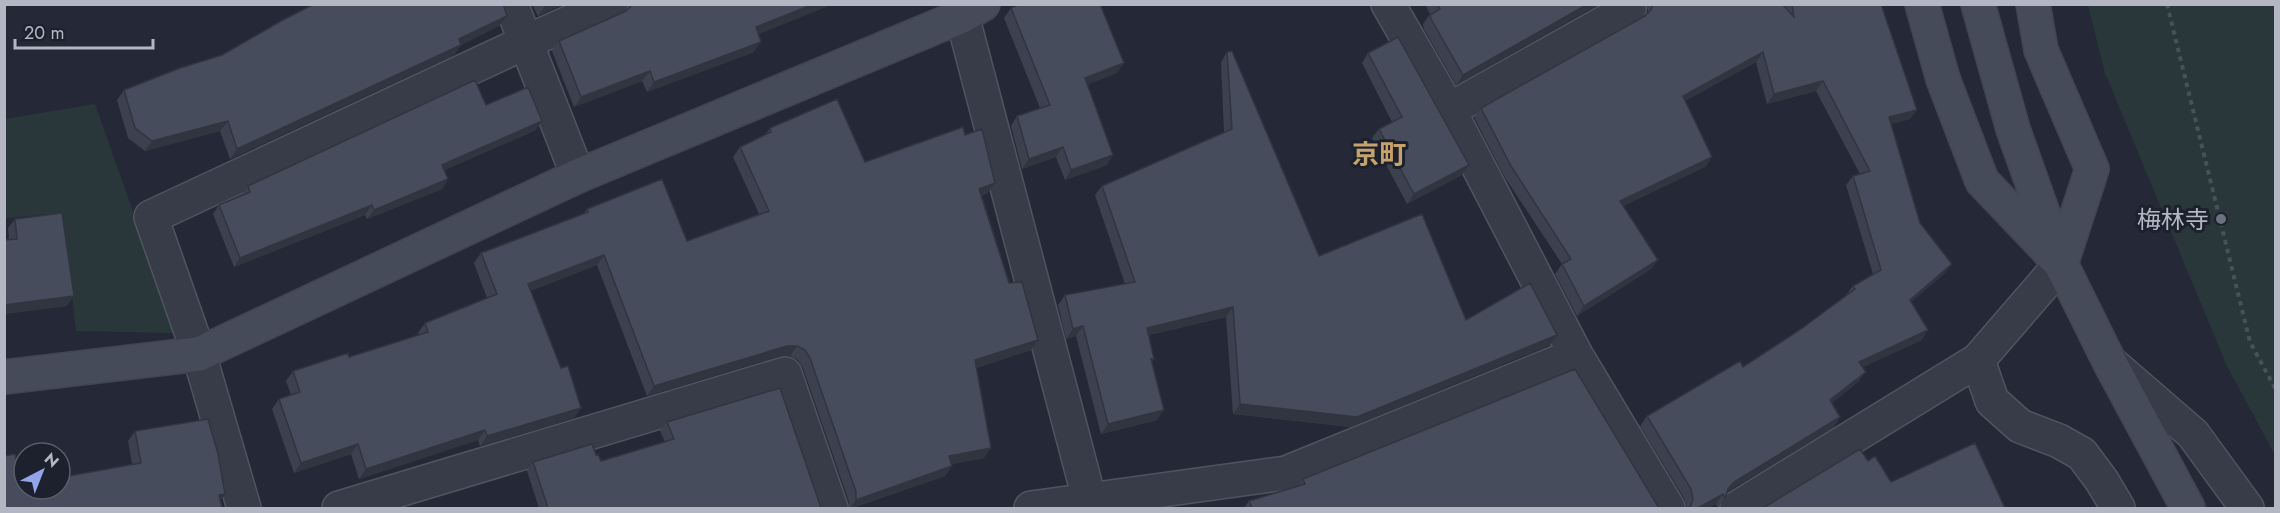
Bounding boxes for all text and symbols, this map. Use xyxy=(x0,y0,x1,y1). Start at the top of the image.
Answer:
scale bar xyxy=(15,12,153,50)
text: 20 m xyxy=(24,20,64,46)
district label: 京町 xyxy=(1352,135,1406,174)
place label: 梅林寺 xyxy=(2137,202,2209,237)
marker: 梅林寺 xyxy=(2214,212,2228,226)
north arrow xyxy=(12,441,72,501)
text: N xyxy=(39,447,64,473)

